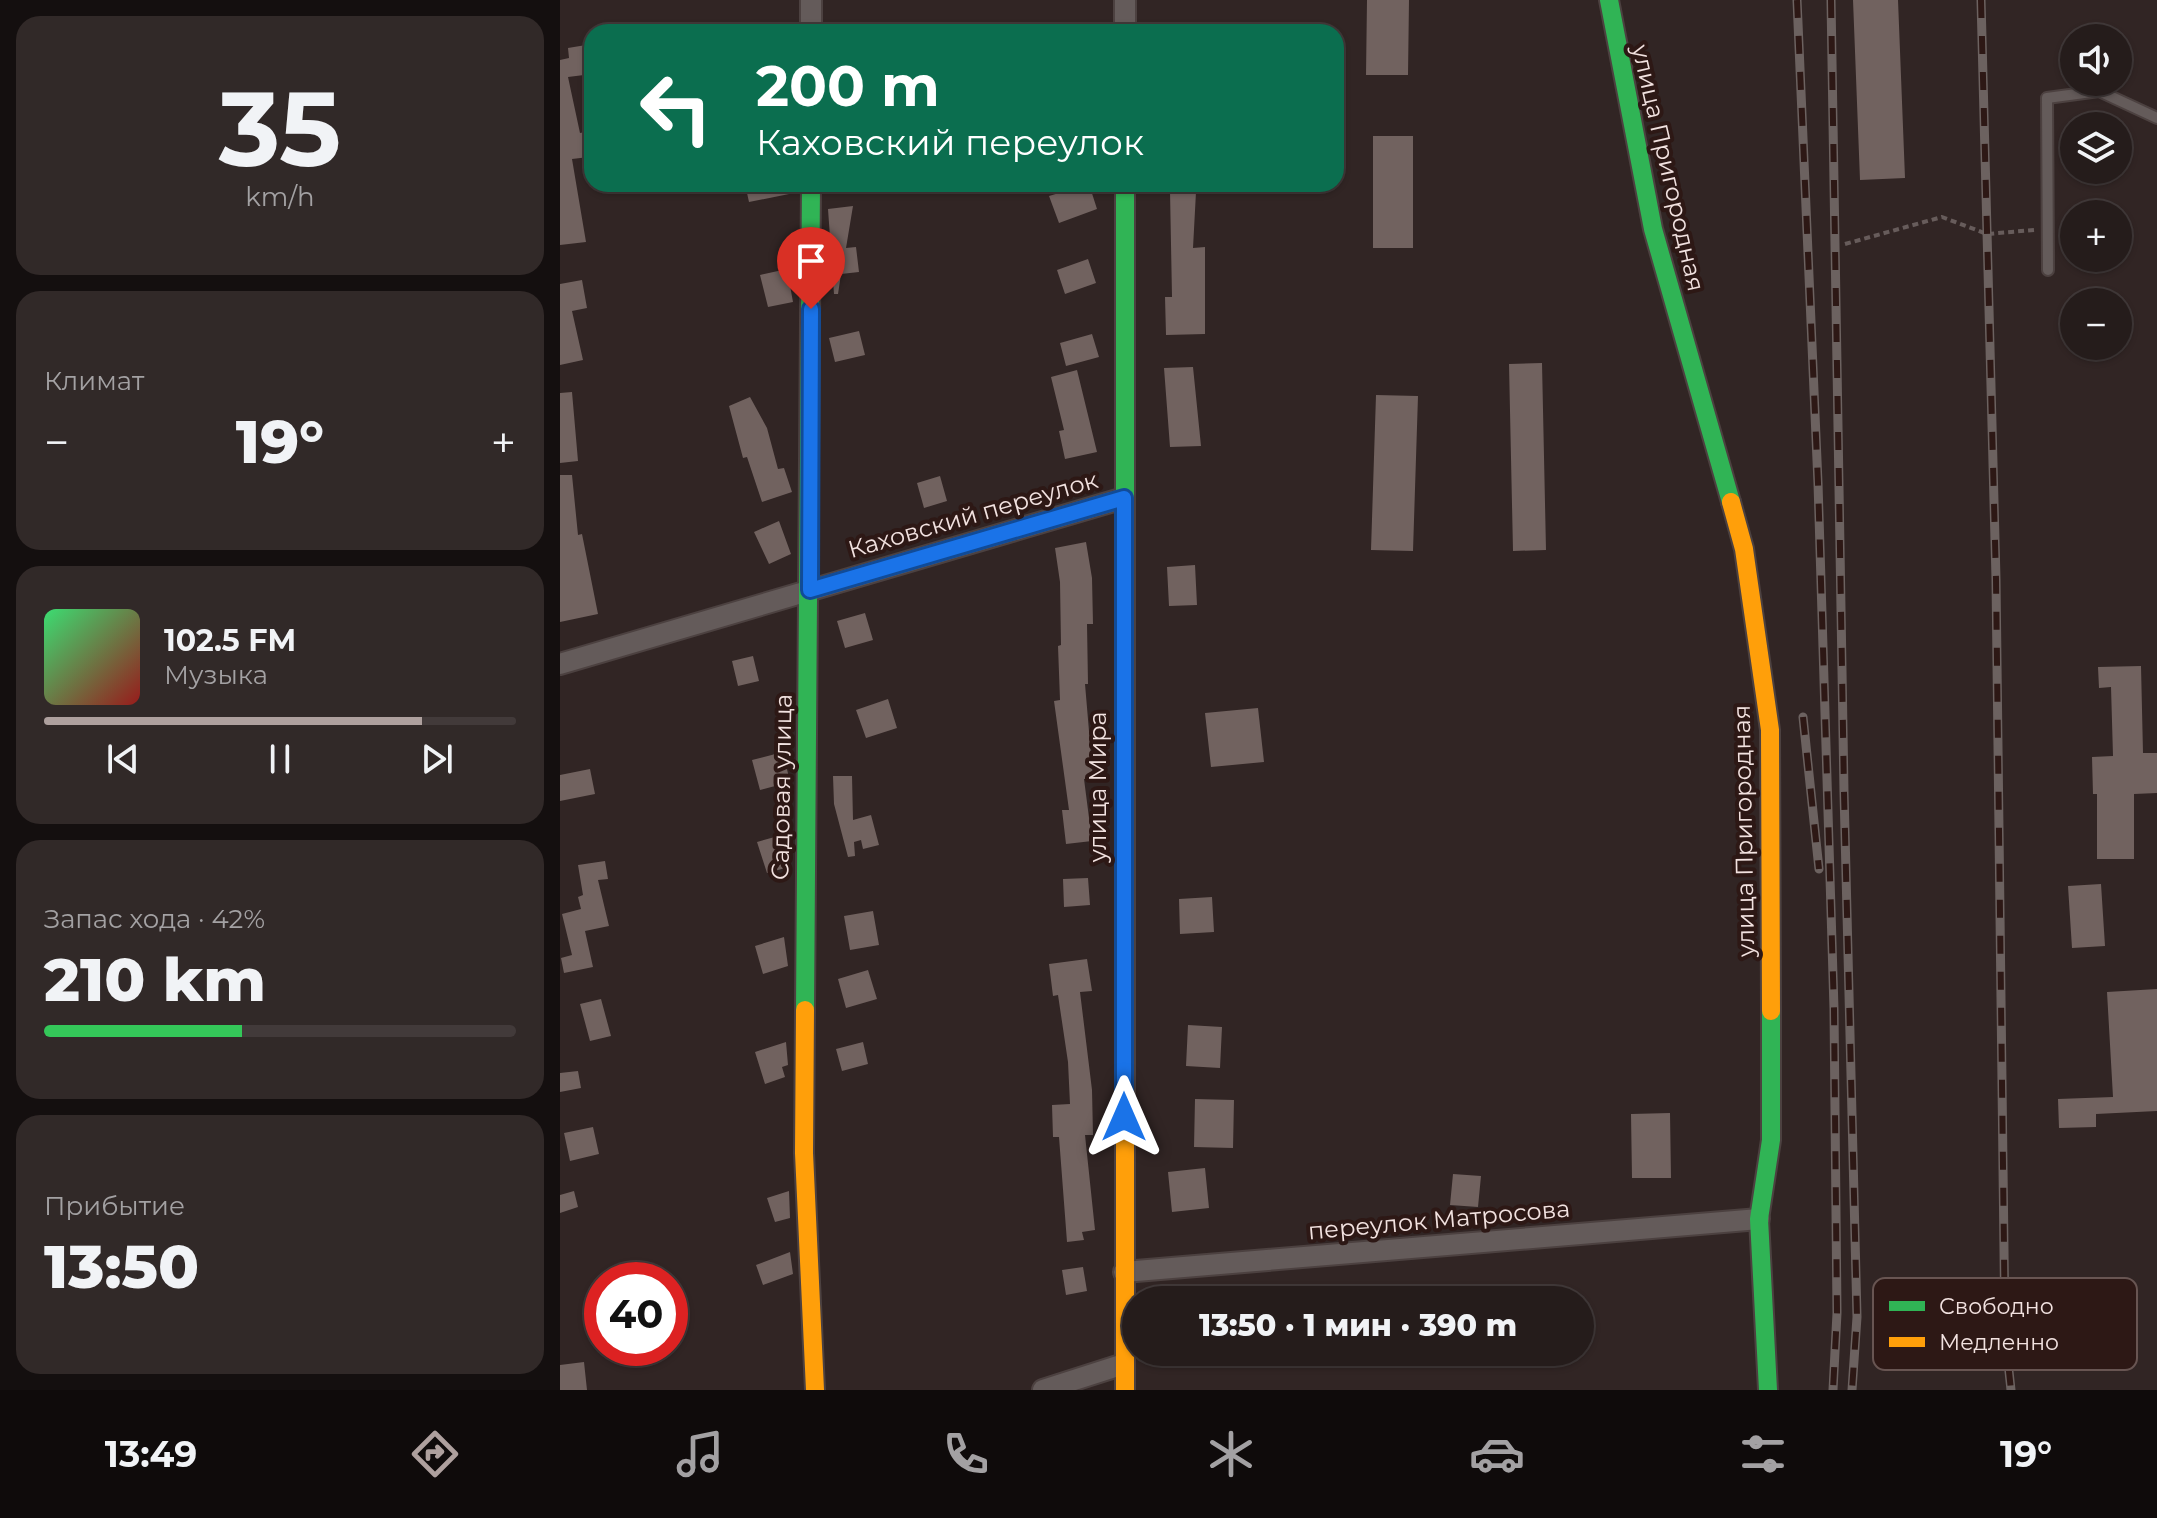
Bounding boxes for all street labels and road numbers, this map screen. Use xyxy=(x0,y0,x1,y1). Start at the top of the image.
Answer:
street label: улица Пригородная xyxy=(1626,41,1711,294)
street label: Каховский переулок xyxy=(845,465,1101,564)
street label: Садовая улица xyxy=(765,694,798,880)
street label: улица Пригородная xyxy=(1727,705,1760,958)
street label: улица Мира xyxy=(1083,711,1112,864)
street label: переулок Матросова xyxy=(1307,1194,1571,1245)

